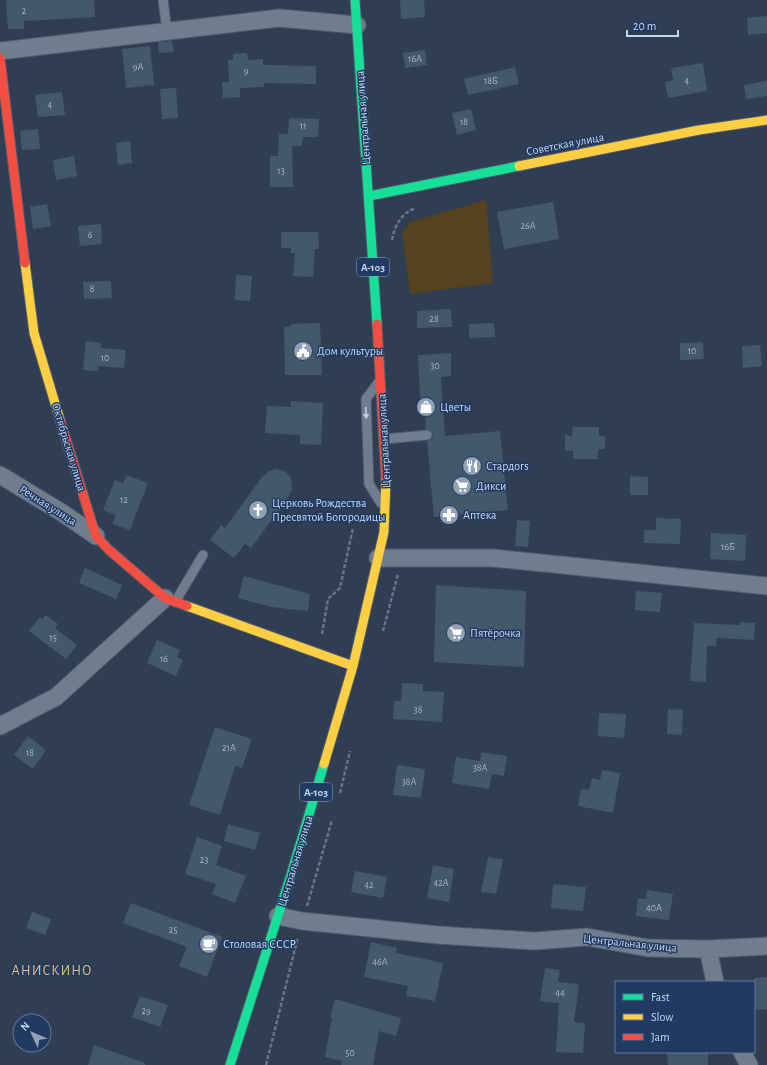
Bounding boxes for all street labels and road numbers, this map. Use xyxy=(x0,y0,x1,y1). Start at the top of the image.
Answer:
street label: Центральная улица xyxy=(354,70,373,166)
street label: Советская улица xyxy=(525,130,606,158)
road number: А-103 xyxy=(357,258,389,276)
street label: Центральная улица xyxy=(376,393,393,488)
street label: Октябрьская улица xyxy=(49,401,88,493)
street label: Речная улица xyxy=(17,483,79,528)
road number: А-103 xyxy=(300,783,332,801)
street label: Центральная улица xyxy=(275,814,316,908)
street label: Центральная улица xyxy=(582,932,678,955)

